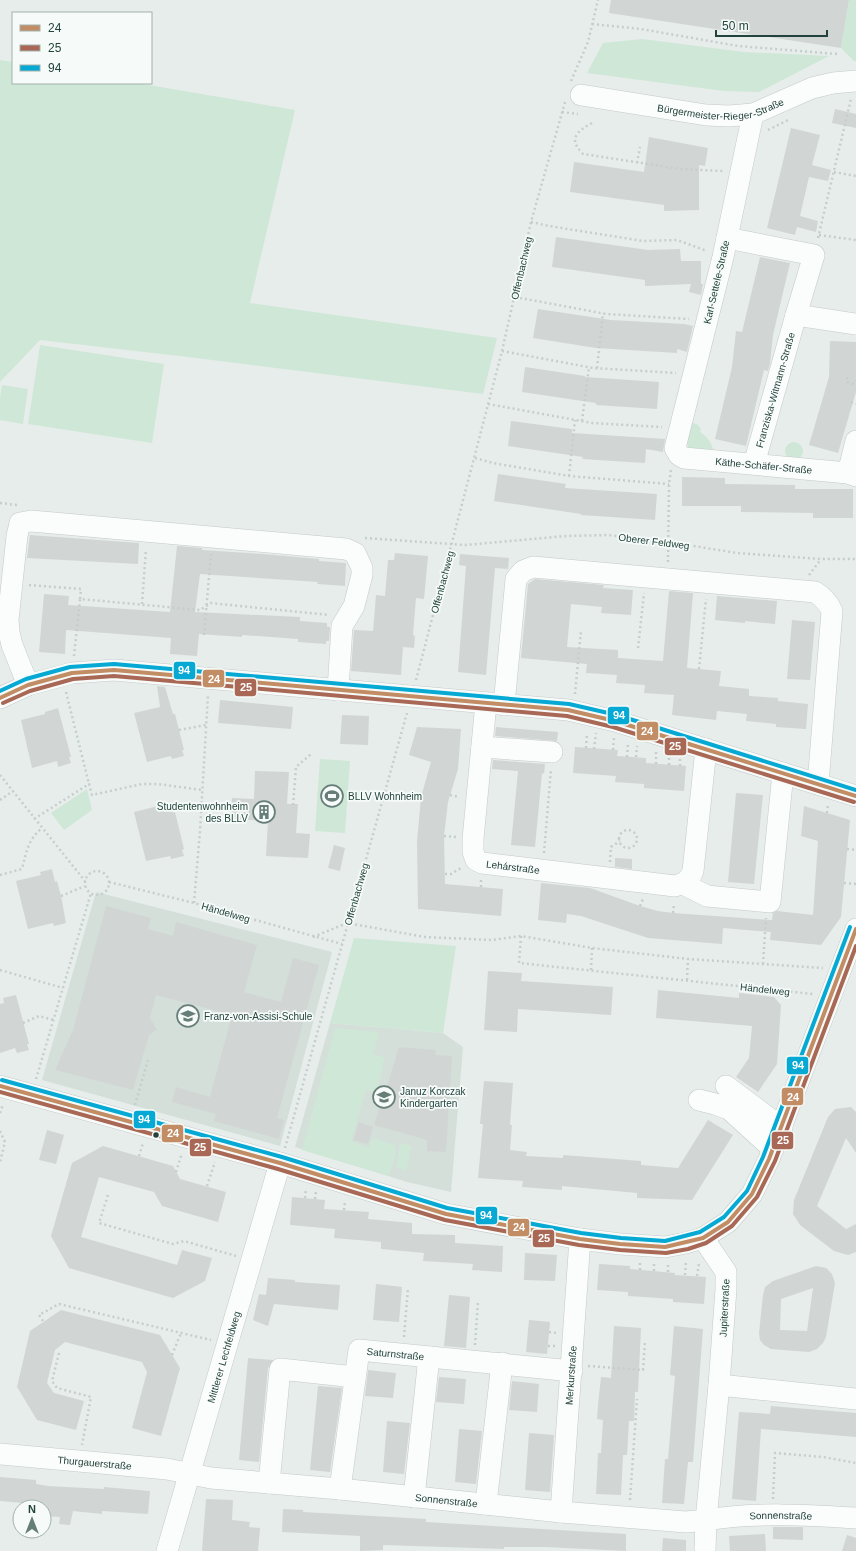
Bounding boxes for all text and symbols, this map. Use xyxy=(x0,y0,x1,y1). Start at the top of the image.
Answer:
legend xyxy=(12,12,152,84)
scale bar xyxy=(716,12,827,38)
text: 50 m xyxy=(722,19,749,33)
text: 24 xyxy=(48,21,62,35)
text: 25 xyxy=(48,41,62,55)
text: 94 xyxy=(48,61,62,75)
street label: Bürgermeister-Rieger-Straße xyxy=(657,96,786,122)
street label: Offenbachweg xyxy=(509,236,534,301)
street label: Karl-Settele-Straße xyxy=(702,239,732,325)
street label: Franziska-Witmann-Straße xyxy=(754,331,797,449)
street label: Käthe-Schäfer-Straße xyxy=(715,456,813,476)
street label: Oberer Feldweg xyxy=(618,532,690,551)
street label: Offenbachweg xyxy=(429,550,456,615)
line badge: 94 xyxy=(173,661,196,680)
text: 94 xyxy=(178,664,191,676)
line badge: 24 xyxy=(202,669,225,688)
text: 24 xyxy=(208,673,221,685)
line badge: 25 xyxy=(234,678,257,697)
text: 25 xyxy=(240,681,252,693)
line badge: 94 xyxy=(607,706,630,725)
text: 94 xyxy=(613,709,626,721)
line badge: 24 xyxy=(636,721,659,741)
text: 24 xyxy=(641,725,654,737)
line badge: 25 xyxy=(664,737,687,756)
text: 25 xyxy=(669,740,681,752)
sports icon: BLLV Wohnheim xyxy=(319,783,345,809)
place label: BLLV Wohnheim xyxy=(348,791,422,802)
building icon: Studentenwohnheim des BLLV xyxy=(251,799,277,825)
place label: Studentenwohnheim des BLLV xyxy=(157,801,248,824)
street label: Lehárstraße xyxy=(485,859,541,876)
street label: Offenbachweg xyxy=(342,862,371,927)
street label: Händelweg xyxy=(200,900,251,925)
street label: Händelweg xyxy=(739,981,790,998)
school or university icon: Franz-von-Assisi-Schule xyxy=(175,1003,201,1029)
place label: Franz-von-Assisi-Schule xyxy=(204,1011,313,1022)
line badge: 94 xyxy=(786,1056,809,1075)
text: 94 xyxy=(792,1059,805,1071)
school or university icon: Januz Korczak Kindergarten xyxy=(371,1084,397,1110)
place label: Januz Korczak Kindergarten xyxy=(400,1086,467,1109)
line badge: 24 xyxy=(781,1087,804,1106)
text: 24 xyxy=(787,1091,800,1103)
line badge: 94 xyxy=(133,1110,156,1129)
text: 94 xyxy=(138,1113,151,1125)
line badge: 24 xyxy=(161,1124,184,1143)
text: 24 xyxy=(167,1127,180,1139)
unlabelled marker xyxy=(151,1130,161,1140)
line badge: 25 xyxy=(771,1131,794,1150)
text: 25 xyxy=(777,1134,789,1146)
line badge: 25 xyxy=(189,1138,212,1157)
text: 25 xyxy=(194,1141,206,1153)
line badge: 94 xyxy=(475,1206,498,1225)
text: 94 xyxy=(480,1209,493,1221)
line badge: 24 xyxy=(507,1218,530,1237)
text: 24 xyxy=(513,1221,526,1233)
line badge: 25 xyxy=(532,1229,555,1248)
text: 25 xyxy=(538,1232,550,1244)
street label: Jupiterstraße xyxy=(717,1278,732,1337)
street label: Mittlerer Lechfeldweg xyxy=(205,1310,243,1404)
street label: Merkurstraße xyxy=(563,1345,579,1405)
street label: Saturnstraße xyxy=(366,1346,425,1362)
street label: Thurgauerstraße xyxy=(57,1454,133,1472)
street label: Sonnenstraße xyxy=(414,1492,479,1509)
north arrow xyxy=(12,1499,52,1539)
text: N xyxy=(28,1503,36,1515)
street label: Sonnenstraße xyxy=(749,1510,813,1522)

